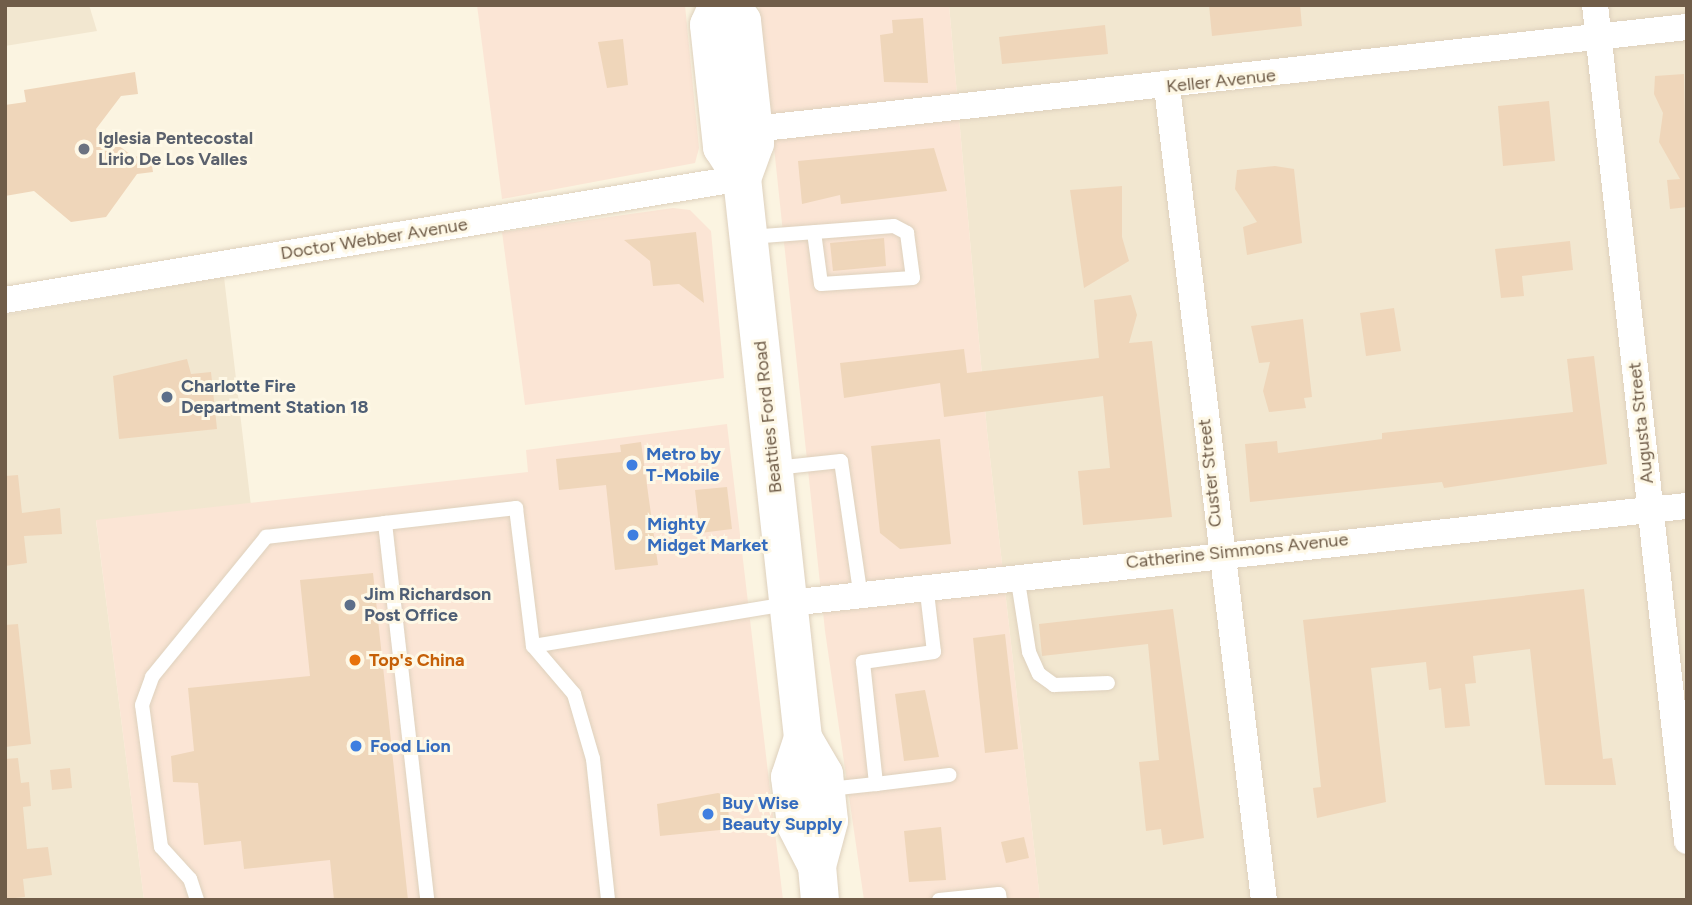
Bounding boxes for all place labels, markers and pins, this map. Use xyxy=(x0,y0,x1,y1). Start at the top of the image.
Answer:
place label: Iglesia Pentecostal Lirio De Los Valles xyxy=(98,128,253,170)
marker: Iglesia Pentecostal Lirio De Los Valles xyxy=(76,141,92,157)
place label: Charlotte Fire Department Station 18 xyxy=(181,376,369,418)
marker: Charlotte Fire Department Station 18 xyxy=(159,389,175,405)
place label: Metro by T-Mobile xyxy=(646,444,721,486)
marker: Metro by T-Mobile xyxy=(624,457,640,473)
place label: Mighty Midget Market xyxy=(647,514,768,556)
marker: Mighty Midget Market xyxy=(625,527,641,543)
place label: Jim Richardson Post Office xyxy=(364,584,491,626)
marker: Jim Richardson Post Office xyxy=(342,597,358,613)
place label: Top's China xyxy=(369,649,465,671)
marker: Top's China xyxy=(347,652,363,668)
place label: Food Lion xyxy=(370,735,451,757)
marker: Food Lion xyxy=(348,738,364,754)
place label: Buy Wise Beauty Supply xyxy=(722,793,842,836)
marker: Buy Wise Beauty Supply xyxy=(700,806,716,822)

